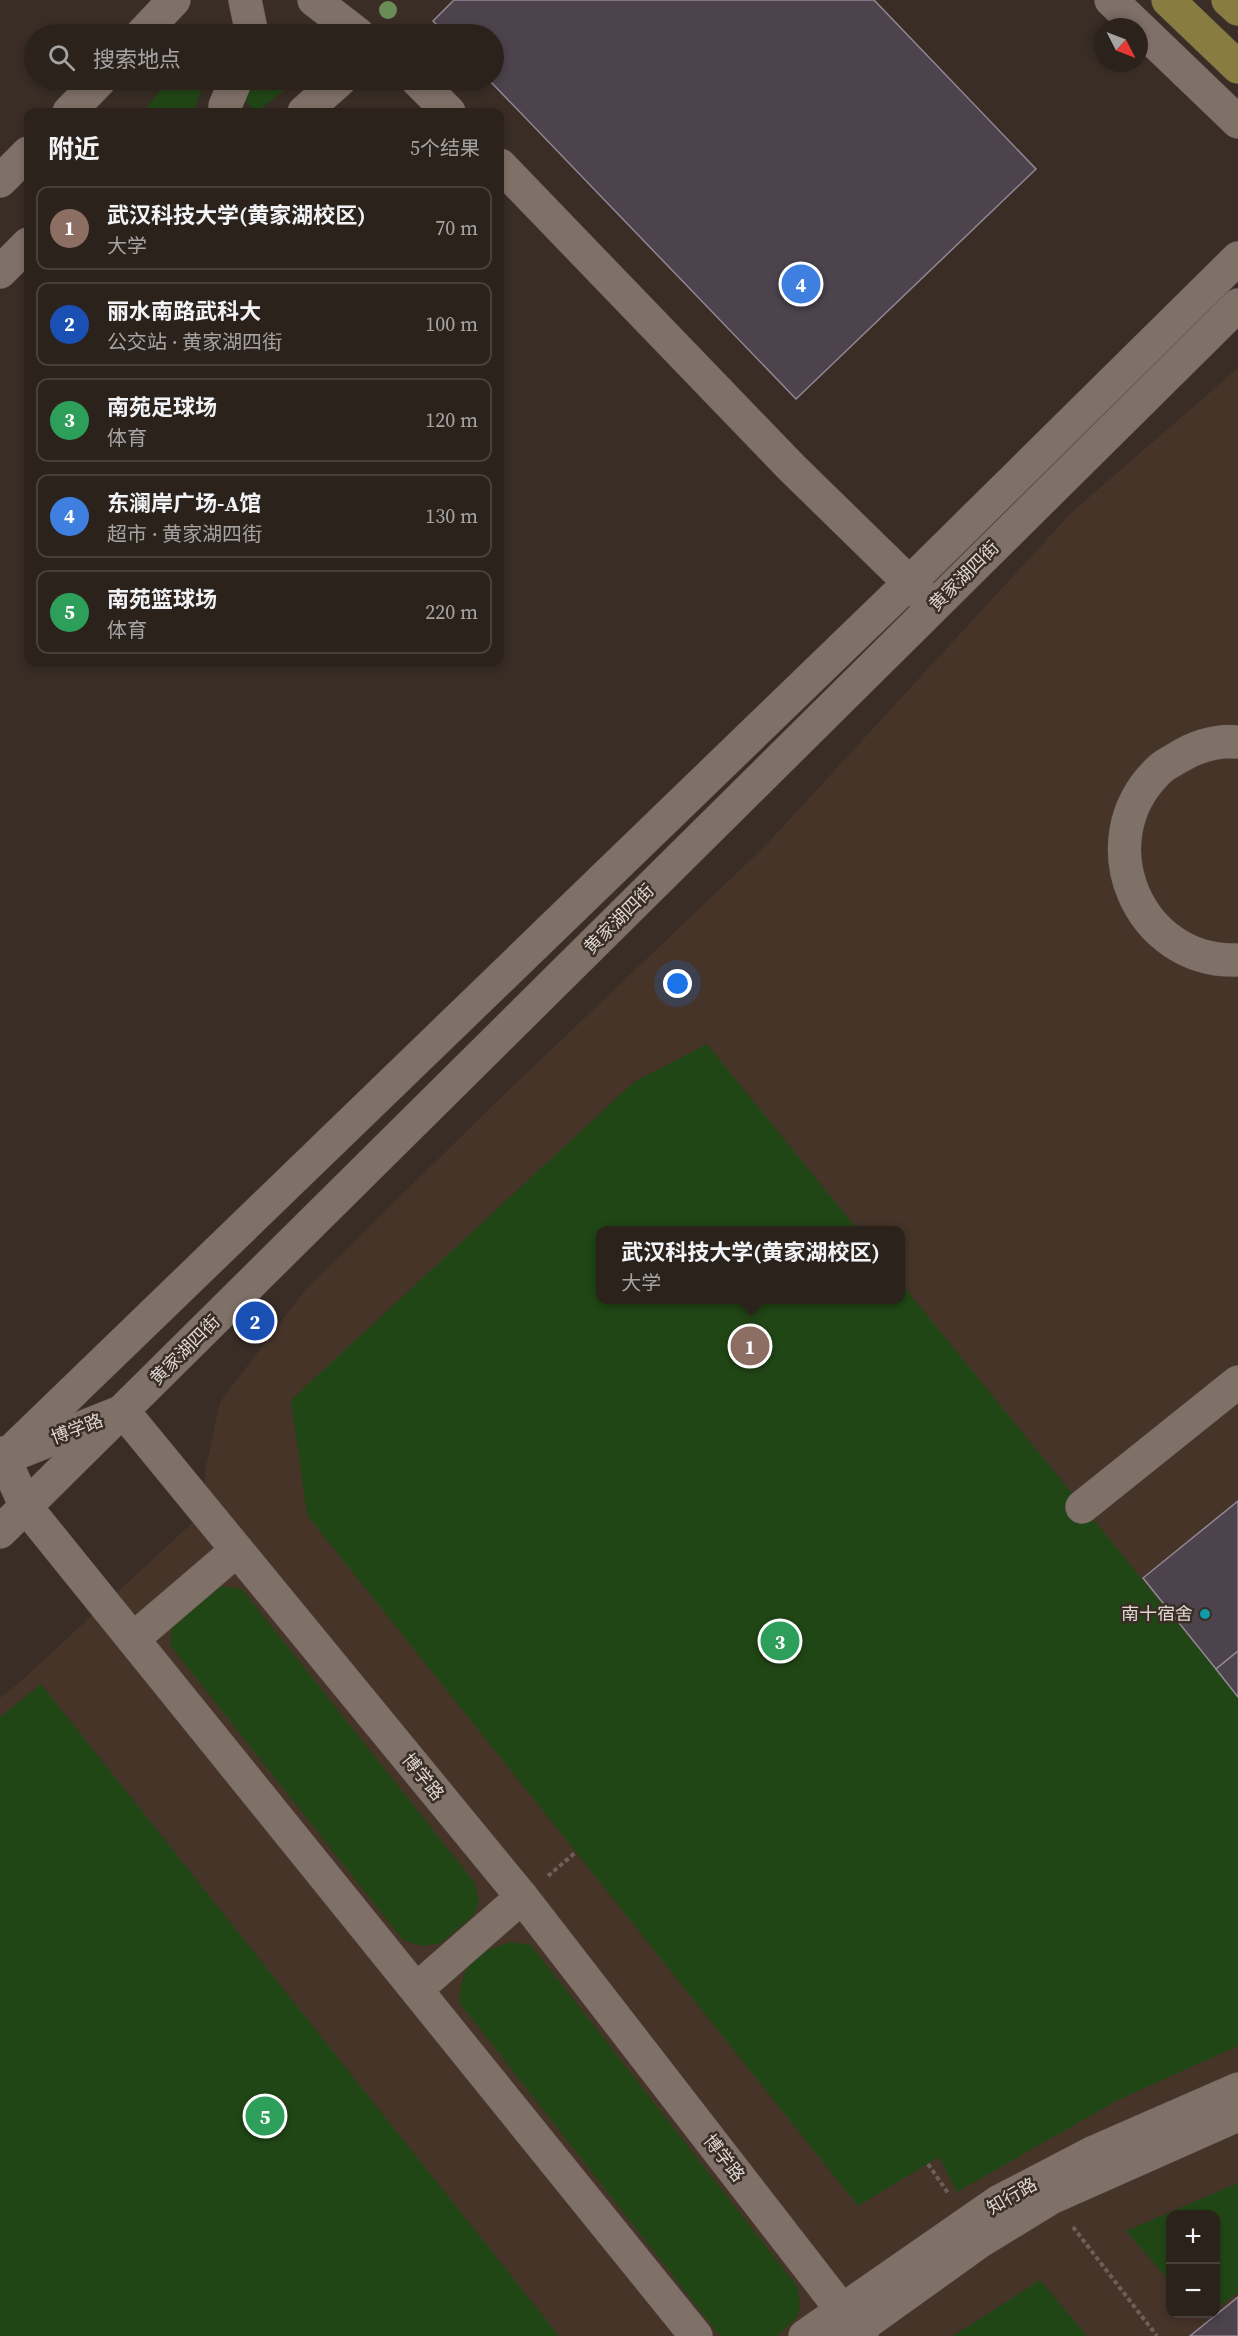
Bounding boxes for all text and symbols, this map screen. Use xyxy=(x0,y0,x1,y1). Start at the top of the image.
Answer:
north arrow xyxy=(1094,18,1148,72)
search box xyxy=(24,24,504,90)
icon: search xyxy=(45,41,78,74)
text: 搜索地点 xyxy=(93,44,181,74)
text: 附近 xyxy=(48,131,100,167)
text: 5个结果 xyxy=(410,134,480,162)
text: 武汉科技大学(黄家湖校区) xyxy=(107,200,366,230)
text: 1 xyxy=(64,214,75,242)
text: 70 m xyxy=(435,214,478,242)
text: 大学 xyxy=(107,232,147,260)
pin: 4 xyxy=(782,262,820,306)
text: 丽水南路武科大 xyxy=(107,296,261,326)
text: 2 xyxy=(64,310,75,338)
text: 100 m xyxy=(425,310,478,338)
text: 公交站 · 黄家湖四街 xyxy=(107,328,282,356)
text: 南苑足球场 xyxy=(107,392,217,422)
text: 3 xyxy=(64,406,75,434)
text: 120 m xyxy=(425,406,478,434)
text: 体育 xyxy=(107,424,147,452)
text: 东澜岸广场-A馆 xyxy=(107,488,261,518)
text: 4 xyxy=(64,502,75,530)
text: 130 m xyxy=(425,502,478,530)
text: 超市 · 黄家湖四街 xyxy=(107,520,262,548)
street label: 黄家湖四街 xyxy=(923,535,1004,616)
text: 南苑篮球场 xyxy=(107,584,217,614)
text: 5 xyxy=(64,598,75,626)
text: 220 m xyxy=(425,598,478,626)
text: 体育 xyxy=(107,616,147,644)
street label: 黄家湖四街 xyxy=(578,878,659,959)
your location xyxy=(663,969,692,998)
popup xyxy=(596,1226,905,1304)
text: 武汉科技大学(黄家湖校区) xyxy=(621,1237,880,1267)
text: 大学 xyxy=(621,1269,661,1297)
pin: 2 xyxy=(236,1298,274,1344)
street label: 黄家湖四街 xyxy=(144,1309,225,1390)
pin: 1 xyxy=(730,1324,770,1368)
street label: 博学路 xyxy=(47,1407,107,1450)
place label: 南十宿舍 xyxy=(1121,1601,1193,1626)
marker: 南十宿舍 xyxy=(1198,1607,1212,1621)
pin: 3 xyxy=(760,1618,800,1664)
street label: 博学路 xyxy=(397,1748,450,1806)
pin: 5 xyxy=(246,2094,284,2138)
street label: 博学路 xyxy=(698,2129,751,2187)
street label: 知行路 xyxy=(982,2171,1041,2220)
map controls xyxy=(1166,2210,1220,2318)
button: + xyxy=(1166,2210,1220,2264)
button: − xyxy=(1166,2264,1220,2318)

